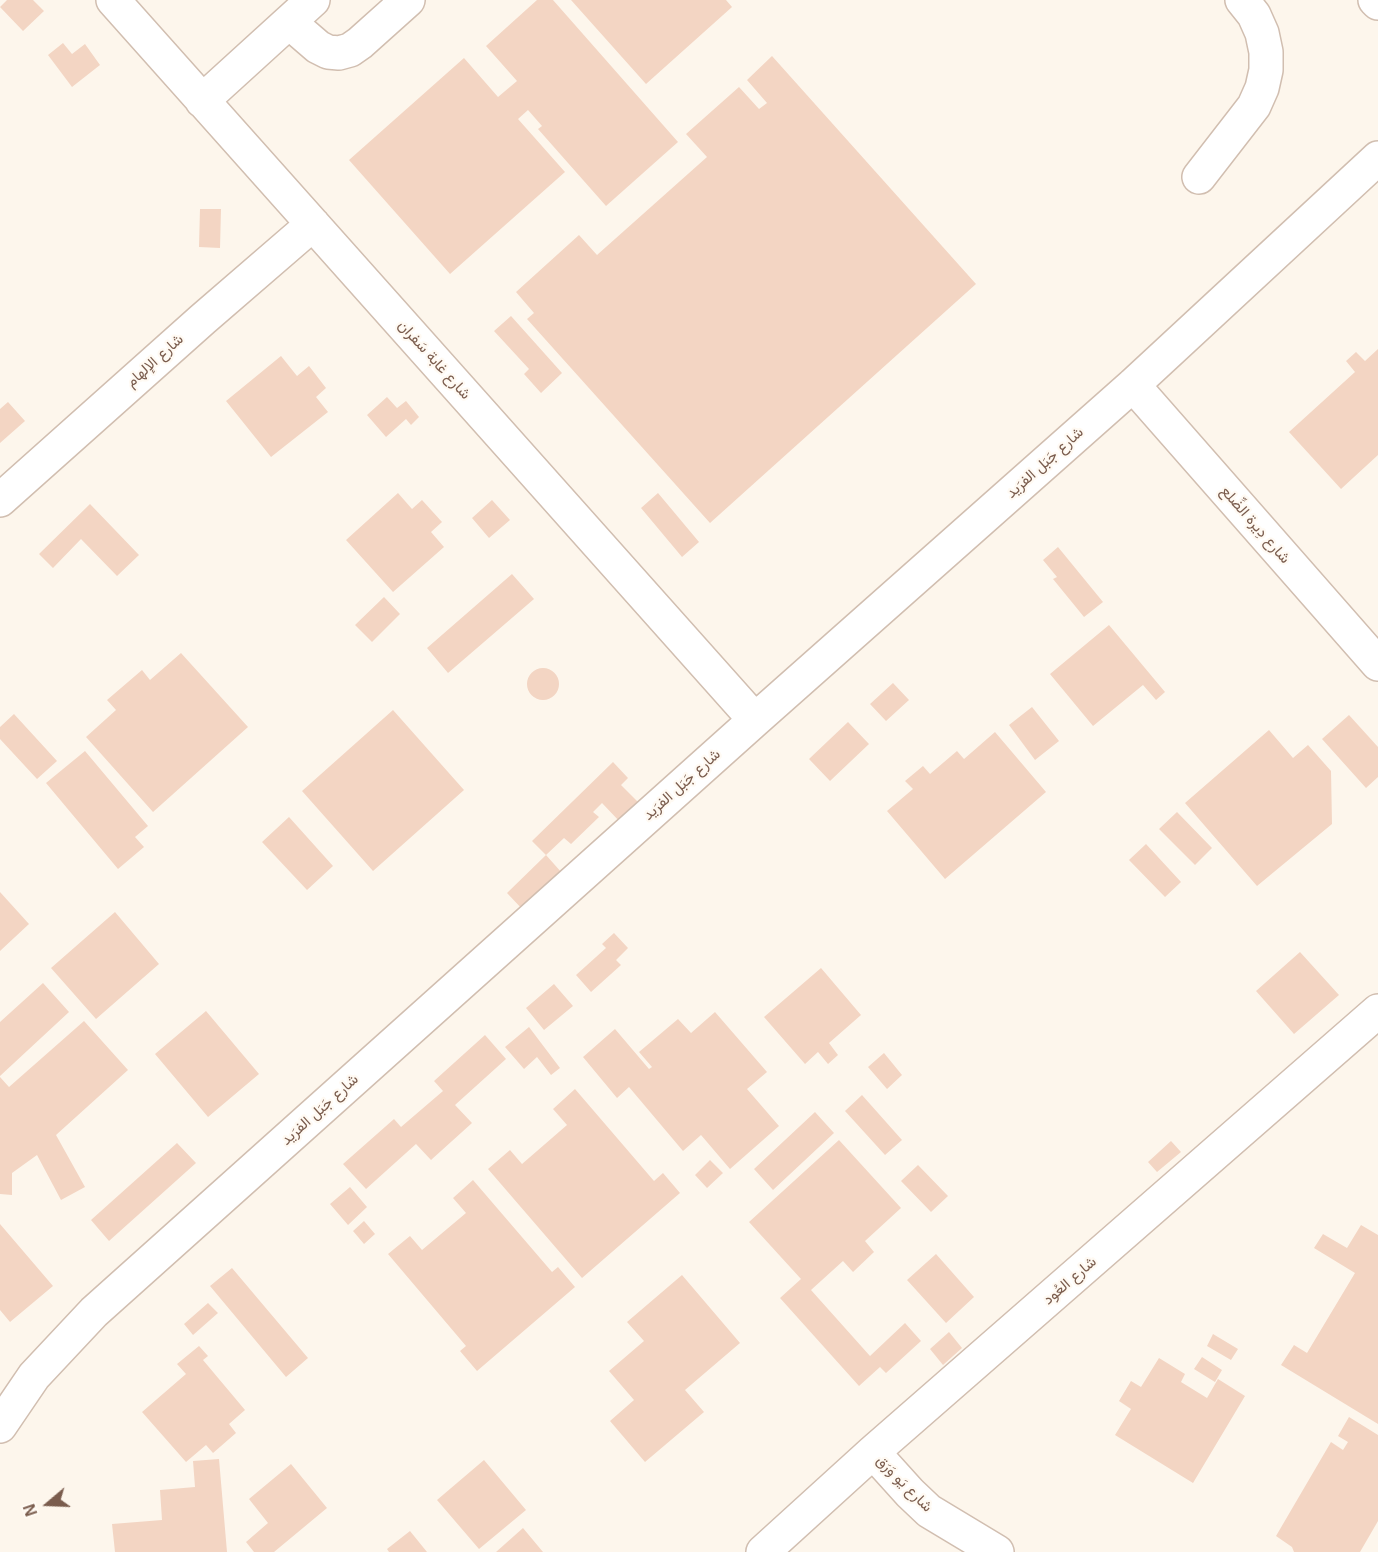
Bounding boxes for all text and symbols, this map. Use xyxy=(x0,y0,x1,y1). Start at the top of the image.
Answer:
street label: شارع غابة سَفران xyxy=(394,317,474,403)
street label: شارع الإلهام xyxy=(123,331,187,391)
street label: شارع جَبَل الفرَيد xyxy=(1003,424,1087,502)
street label: شارع دِيرة الضِّلع xyxy=(1216,483,1294,567)
street label: شارع جَبَل الفرَيد xyxy=(640,746,724,824)
street label: شارع جَبَل الفرَيد xyxy=(278,1071,362,1149)
street label: شارع العُود xyxy=(1040,1253,1100,1309)
street label: شارع يَو وَرَق xyxy=(872,1452,936,1516)
north arrow xyxy=(18,1474,78,1534)
text: N xyxy=(21,1502,40,1518)

